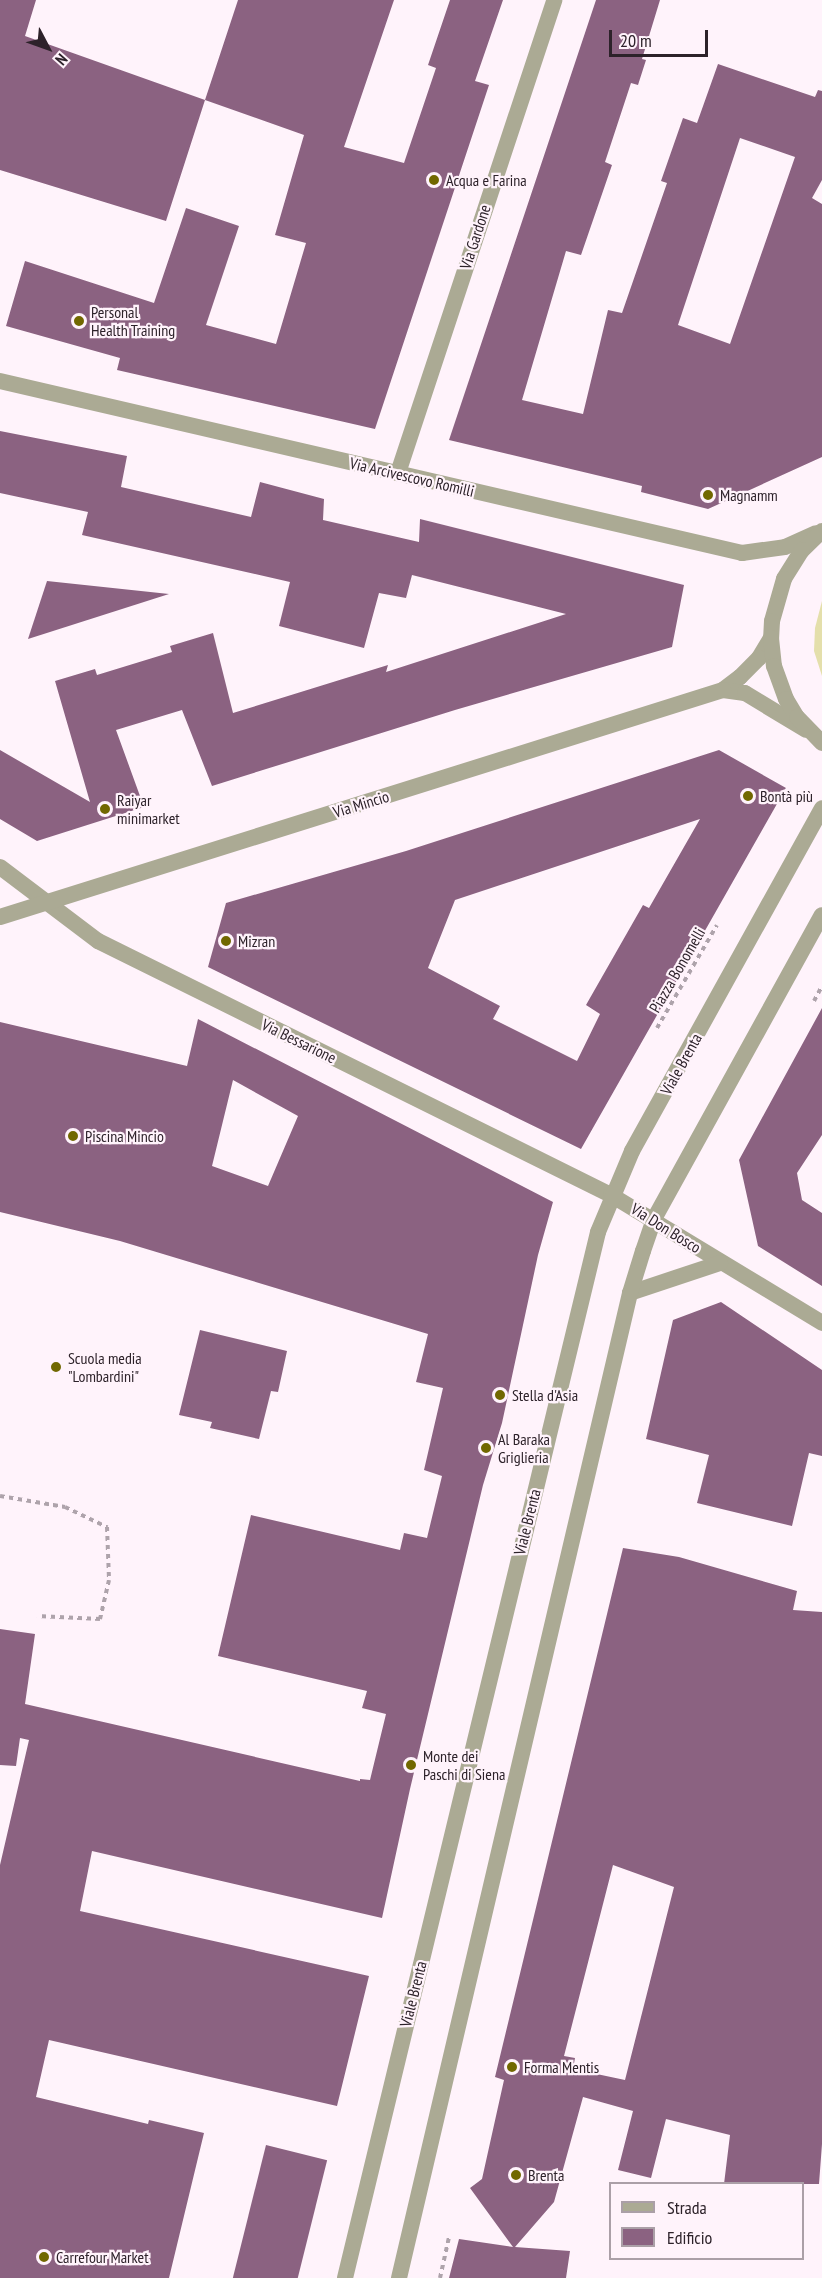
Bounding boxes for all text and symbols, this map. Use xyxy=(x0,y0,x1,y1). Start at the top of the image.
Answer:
north arrow xyxy=(18,18,78,78)
scale bar xyxy=(612,18,711,56)
text: 20 m xyxy=(620,29,652,52)
text: N xyxy=(51,50,72,70)
place label: Acqua e Farina xyxy=(446,170,527,190)
marker: Acqua e Farina xyxy=(427,173,441,187)
street label: Via Gardone xyxy=(456,202,494,272)
place label: Personal Health Training xyxy=(91,302,176,340)
marker: Personal Health Training xyxy=(72,314,86,328)
street label: Via Arcivescovo Romilli xyxy=(348,453,476,501)
place label: Magnamm xyxy=(720,485,778,505)
marker: Magnamm xyxy=(701,488,715,502)
street label: Via Mincio xyxy=(331,786,391,822)
place label: Bontà più xyxy=(760,786,813,806)
marker: Bontà più xyxy=(741,789,755,803)
place label: Raiyar minimarket xyxy=(117,790,180,828)
marker: Raiyar minimarket xyxy=(98,802,112,816)
street label: Piazza Bonomelli xyxy=(645,924,709,1016)
place label: Mizran xyxy=(238,931,275,951)
marker: Mizran xyxy=(219,934,233,948)
street label: Via Bessarione xyxy=(259,1015,339,1067)
street label: Viale Brenta xyxy=(656,1030,706,1098)
place label: Piscina Mincio xyxy=(85,1126,164,1146)
marker: Piscina Mincio xyxy=(66,1129,80,1143)
street label: Via Don Bosco xyxy=(628,1199,704,1257)
place label: Scuola media "Lombardini" xyxy=(68,1348,142,1386)
marker: Scuola media "Lombardini" xyxy=(49,1360,63,1374)
place label: Stella d'Asia xyxy=(512,1385,578,1405)
marker: Stella d'Asia xyxy=(493,1388,507,1402)
place label: Al Baraka Griglieria xyxy=(498,1429,550,1467)
marker: Al Baraka Griglieria xyxy=(479,1441,493,1455)
street label: Viale Brenta xyxy=(510,1487,544,1557)
place label: Monte dei Paschi di Siena xyxy=(423,1746,505,1784)
marker: Monte dei Paschi di Siena xyxy=(404,1758,418,1772)
street label: Viale Brenta xyxy=(396,1959,430,2029)
place label: Forma Mentis xyxy=(524,2057,599,2077)
marker: Forma Mentis xyxy=(505,2060,519,2074)
place label: Brenta xyxy=(528,2165,564,2185)
marker: Brenta xyxy=(509,2168,523,2182)
legend xyxy=(609,2182,804,2260)
text: Strada xyxy=(667,2196,707,2219)
text: Edificio xyxy=(667,2226,712,2249)
place label: Carrefour Market xyxy=(56,2247,149,2267)
marker: Carrefour Market xyxy=(37,2250,51,2264)

